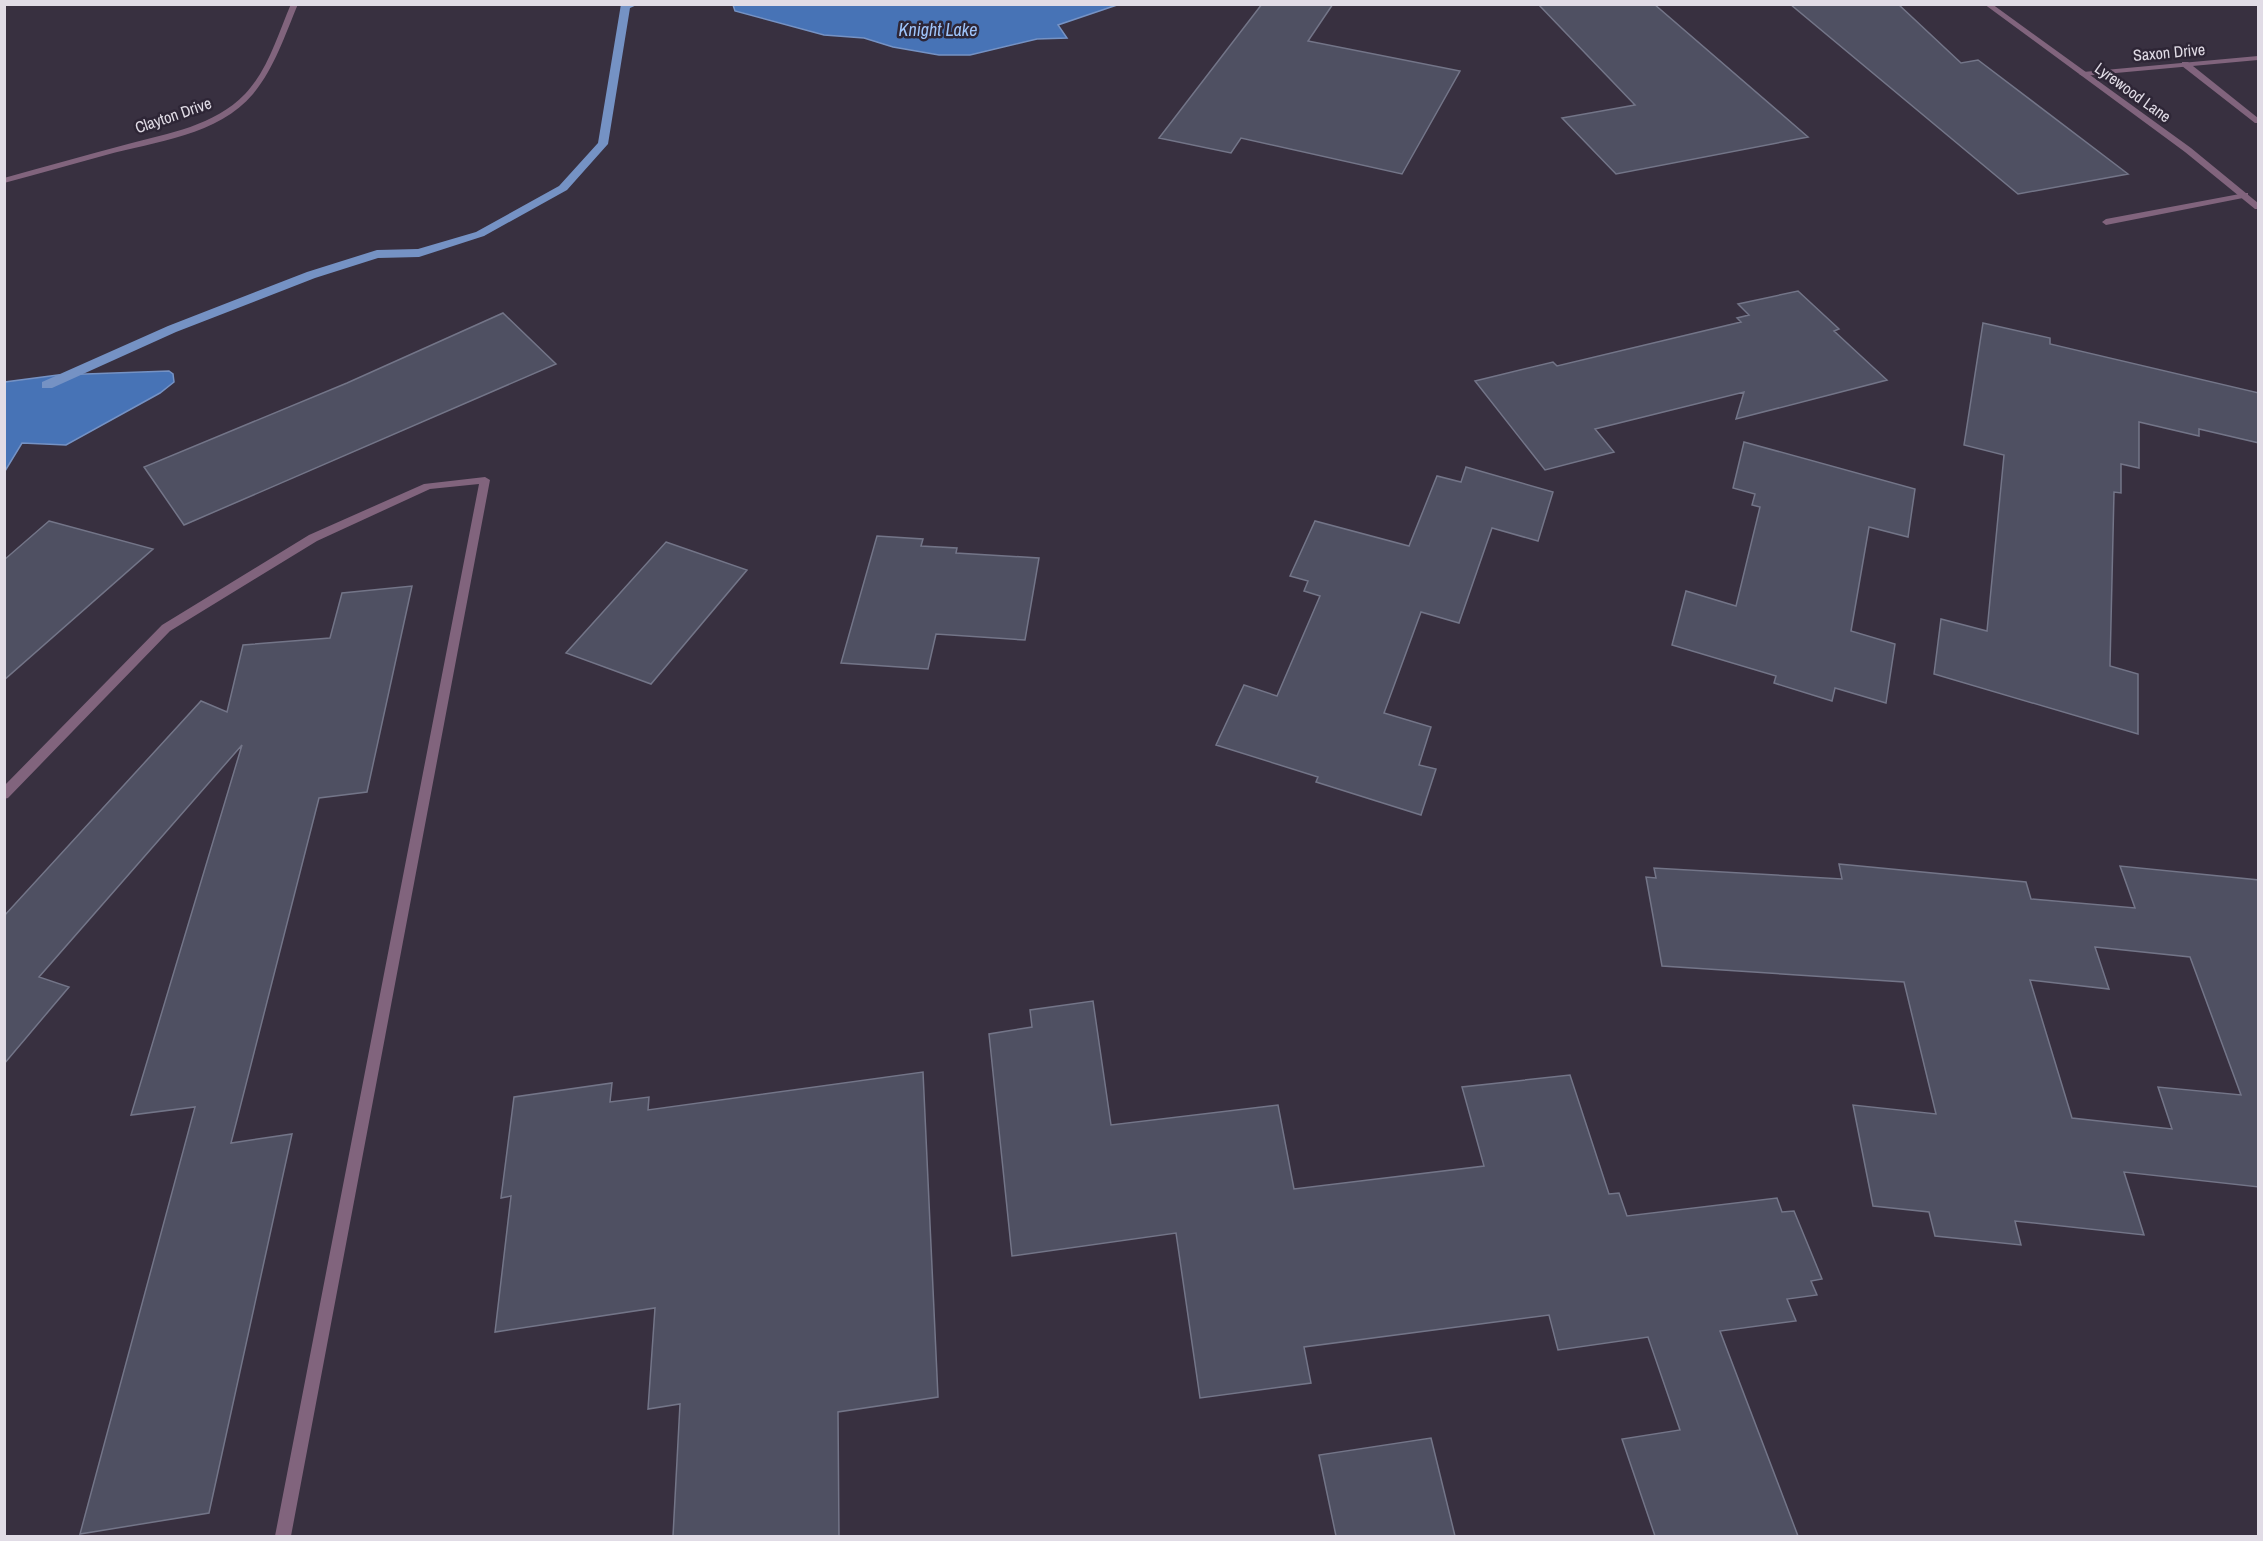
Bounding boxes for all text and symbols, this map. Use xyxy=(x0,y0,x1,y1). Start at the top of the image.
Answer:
water label: Knight Lake xyxy=(899,17,977,42)
street label: Saxon Drive xyxy=(2132,38,2206,66)
street label: Lyrewood Lane xyxy=(2090,57,2176,127)
street label: Clayton Drive xyxy=(132,92,214,138)

